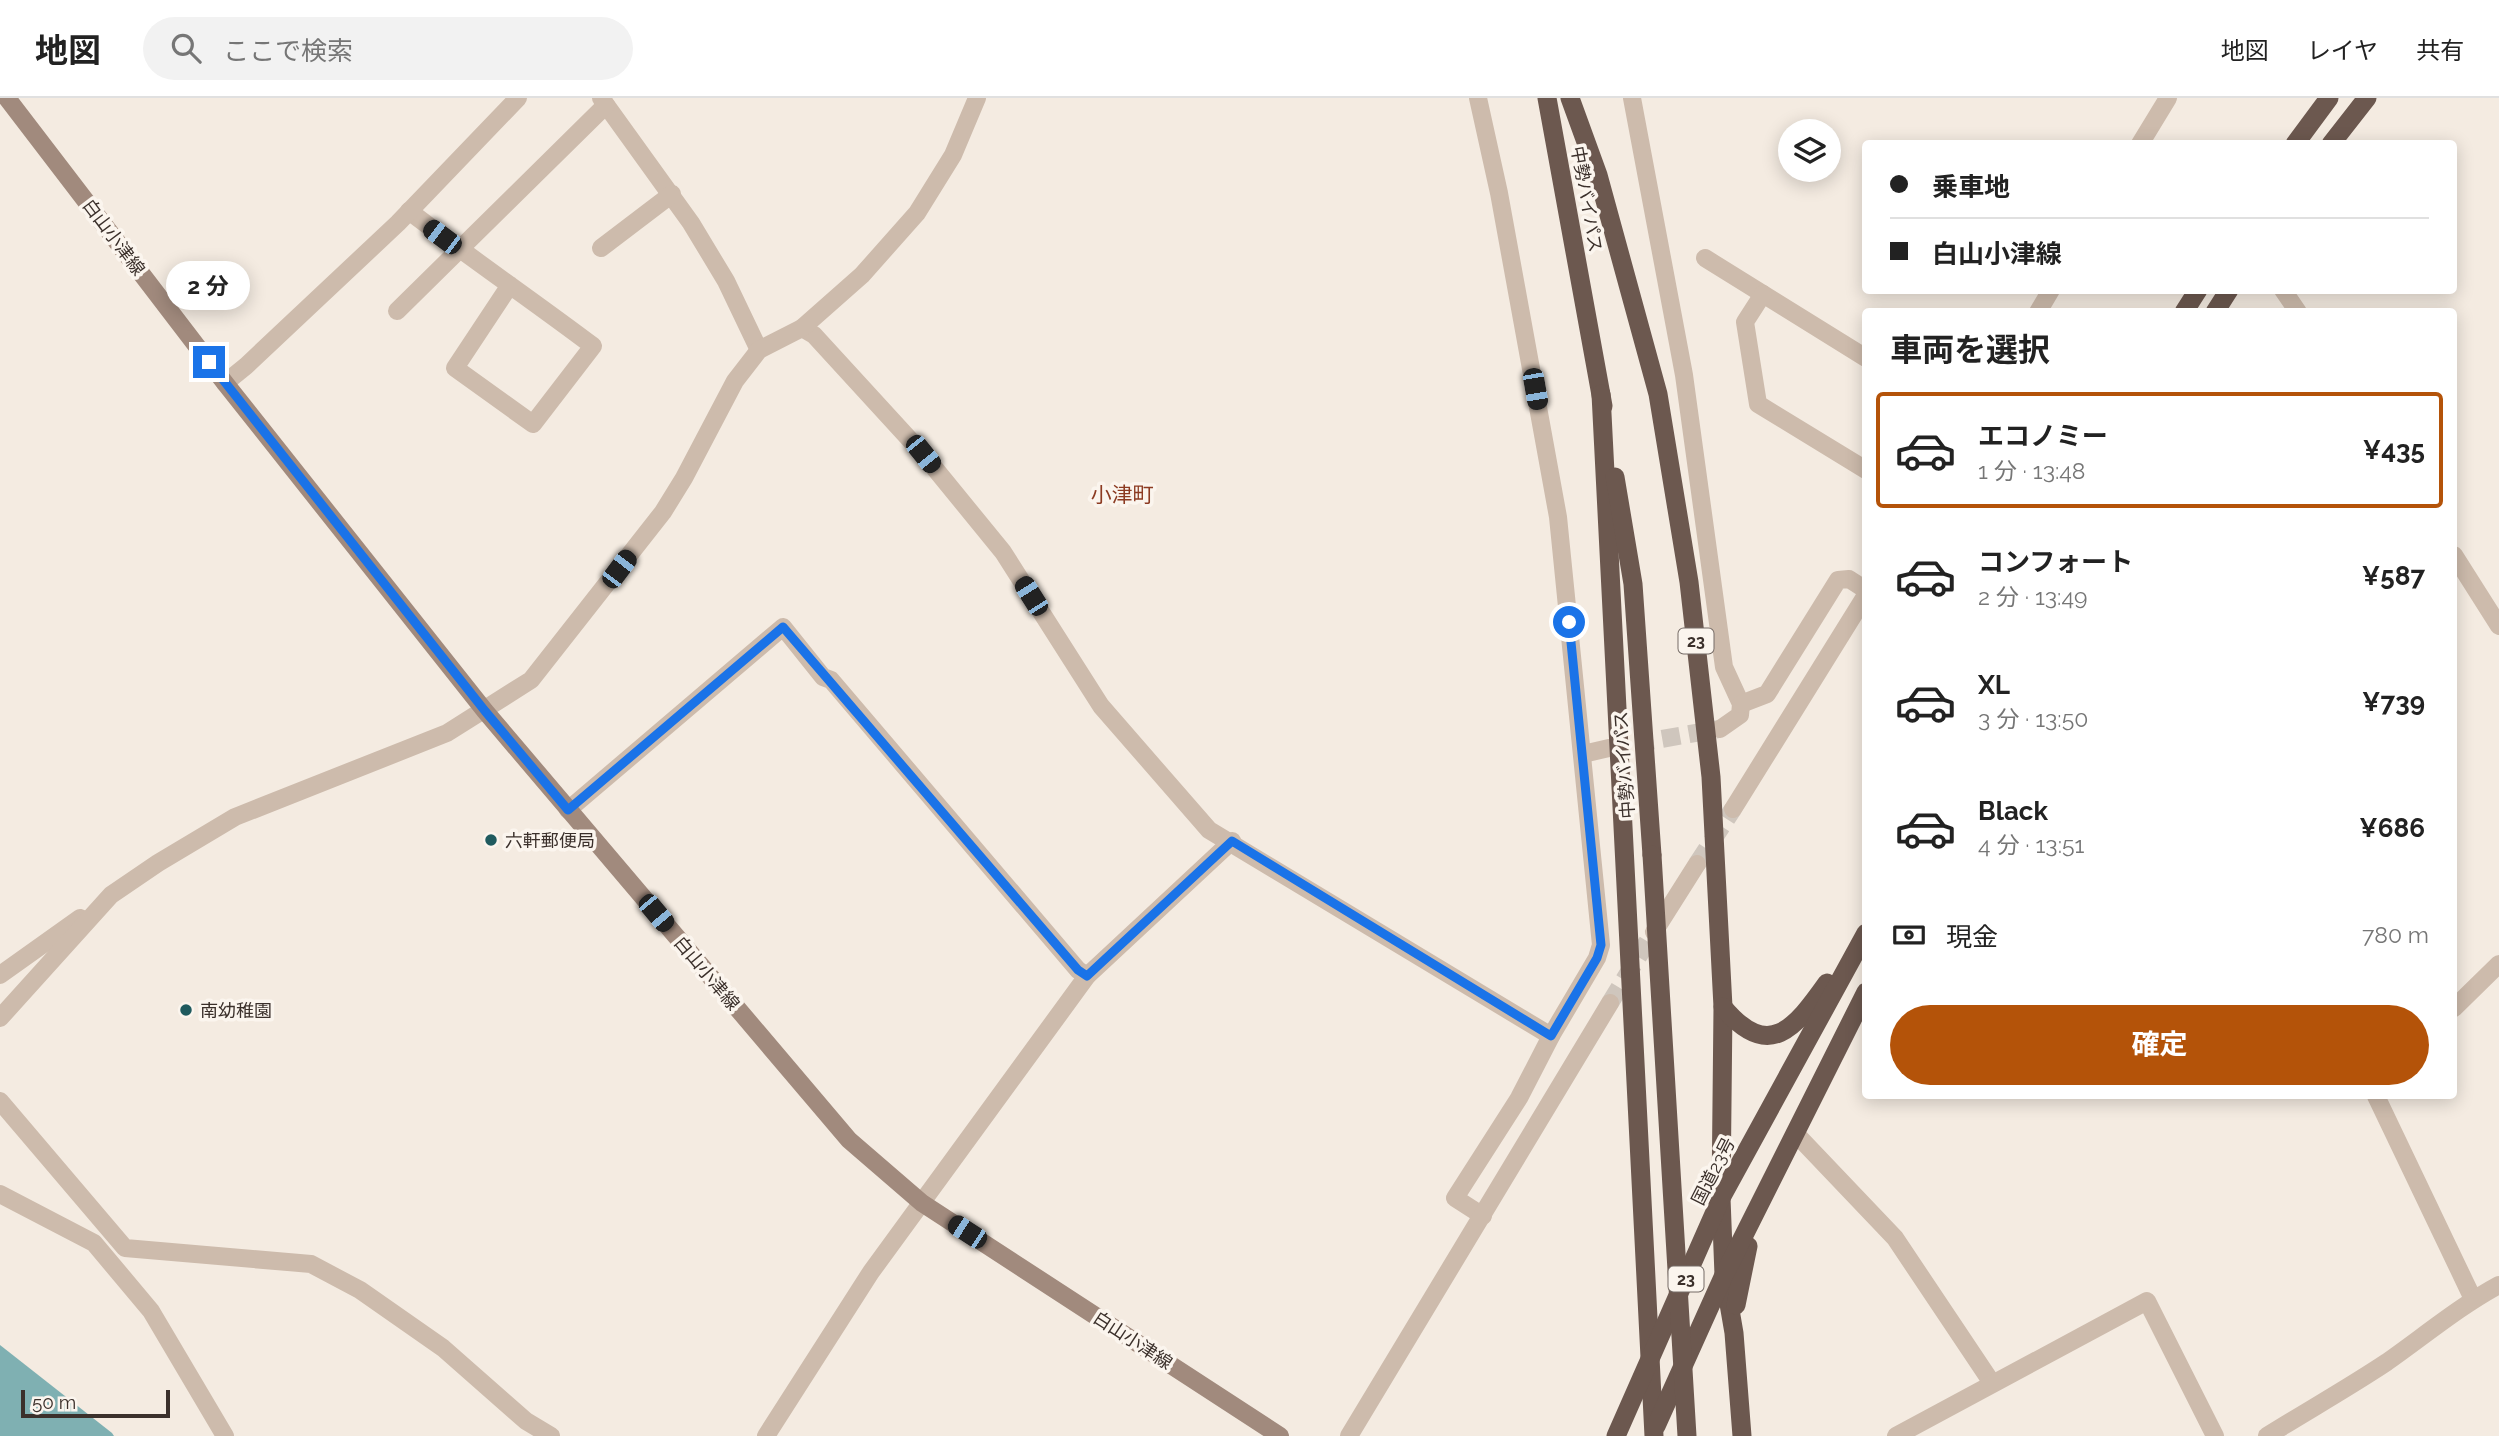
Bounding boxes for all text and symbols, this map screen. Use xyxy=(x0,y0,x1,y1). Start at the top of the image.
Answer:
search box xyxy=(143,17,633,80)
icon: search xyxy=(167,29,205,67)
text: 地図 xyxy=(35,31,101,70)
text: ここで検索 xyxy=(223,36,353,66)
text: 地図 xyxy=(2221,36,2269,65)
text: レイヤ xyxy=(2307,36,2378,65)
text: 共有 xyxy=(2416,36,2464,65)
map controls xyxy=(1778,119,1841,182)
button: layers xyxy=(1778,119,1841,182)
street label: 中勢バイパス xyxy=(1567,144,1607,254)
text: 乗車地 xyxy=(1932,172,2010,202)
street label: 白山小津線 xyxy=(79,195,149,279)
car xyxy=(419,216,466,258)
text: 白山小津線 xyxy=(1932,239,2062,269)
callout: 2 分 xyxy=(167,260,251,310)
text: 2 分 xyxy=(187,272,229,299)
text: 車両を選択 xyxy=(1890,331,2050,368)
route end xyxy=(193,346,225,378)
car xyxy=(1522,366,1549,412)
icon: car xyxy=(1894,419,1957,482)
text: エコノミー xyxy=(1978,421,2108,451)
car xyxy=(902,431,945,477)
text: ¥435 xyxy=(2363,435,2425,465)
text: 1 分 · 13:48 xyxy=(1978,457,2085,484)
district label: 小津町 xyxy=(1091,482,1154,507)
icon: car xyxy=(1894,545,1957,608)
car xyxy=(598,546,641,592)
text: コンフォート xyxy=(1978,547,2133,577)
text: ¥587 xyxy=(2362,561,2425,591)
car xyxy=(1011,573,1052,619)
text: 2 分 · 13:49 xyxy=(1978,583,2087,610)
route start xyxy=(1553,606,1585,638)
road number: 23 xyxy=(1678,628,1714,654)
text: XL xyxy=(1978,670,2010,700)
icon: car xyxy=(1894,671,1957,734)
text: ¥739 xyxy=(2362,687,2425,717)
text: 3 分 · 13:50 xyxy=(1978,705,2088,732)
street label: 中勢バイパス xyxy=(1610,711,1638,819)
text: Black xyxy=(1978,796,2048,826)
icon: car xyxy=(1894,797,1957,860)
text: ¥686 xyxy=(2359,813,2425,843)
place label: 六軒郵便局 xyxy=(505,830,595,851)
text: 4 分 · 13:51 xyxy=(1978,831,2084,858)
marker: 六軒郵便局 xyxy=(483,832,499,848)
car xyxy=(635,890,678,936)
icon: cash xyxy=(1890,916,1928,954)
text: 780 m xyxy=(2362,921,2429,948)
text: 現金 xyxy=(1946,922,1998,952)
street label: 白山小津線 xyxy=(670,932,744,1014)
place label: 南幼稚園 xyxy=(200,1000,272,1021)
marker: 南幼稚園 xyxy=(178,1002,194,1018)
button: 確定 xyxy=(1890,1005,2429,1085)
street label: 国道23号 xyxy=(1687,1134,1739,1208)
car xyxy=(944,1212,991,1252)
road number: 23 xyxy=(1668,1266,1704,1292)
street label: 白山小津線 xyxy=(1090,1307,1176,1373)
scale bar xyxy=(21,1387,170,1419)
text: 50 m xyxy=(32,1391,76,1413)

